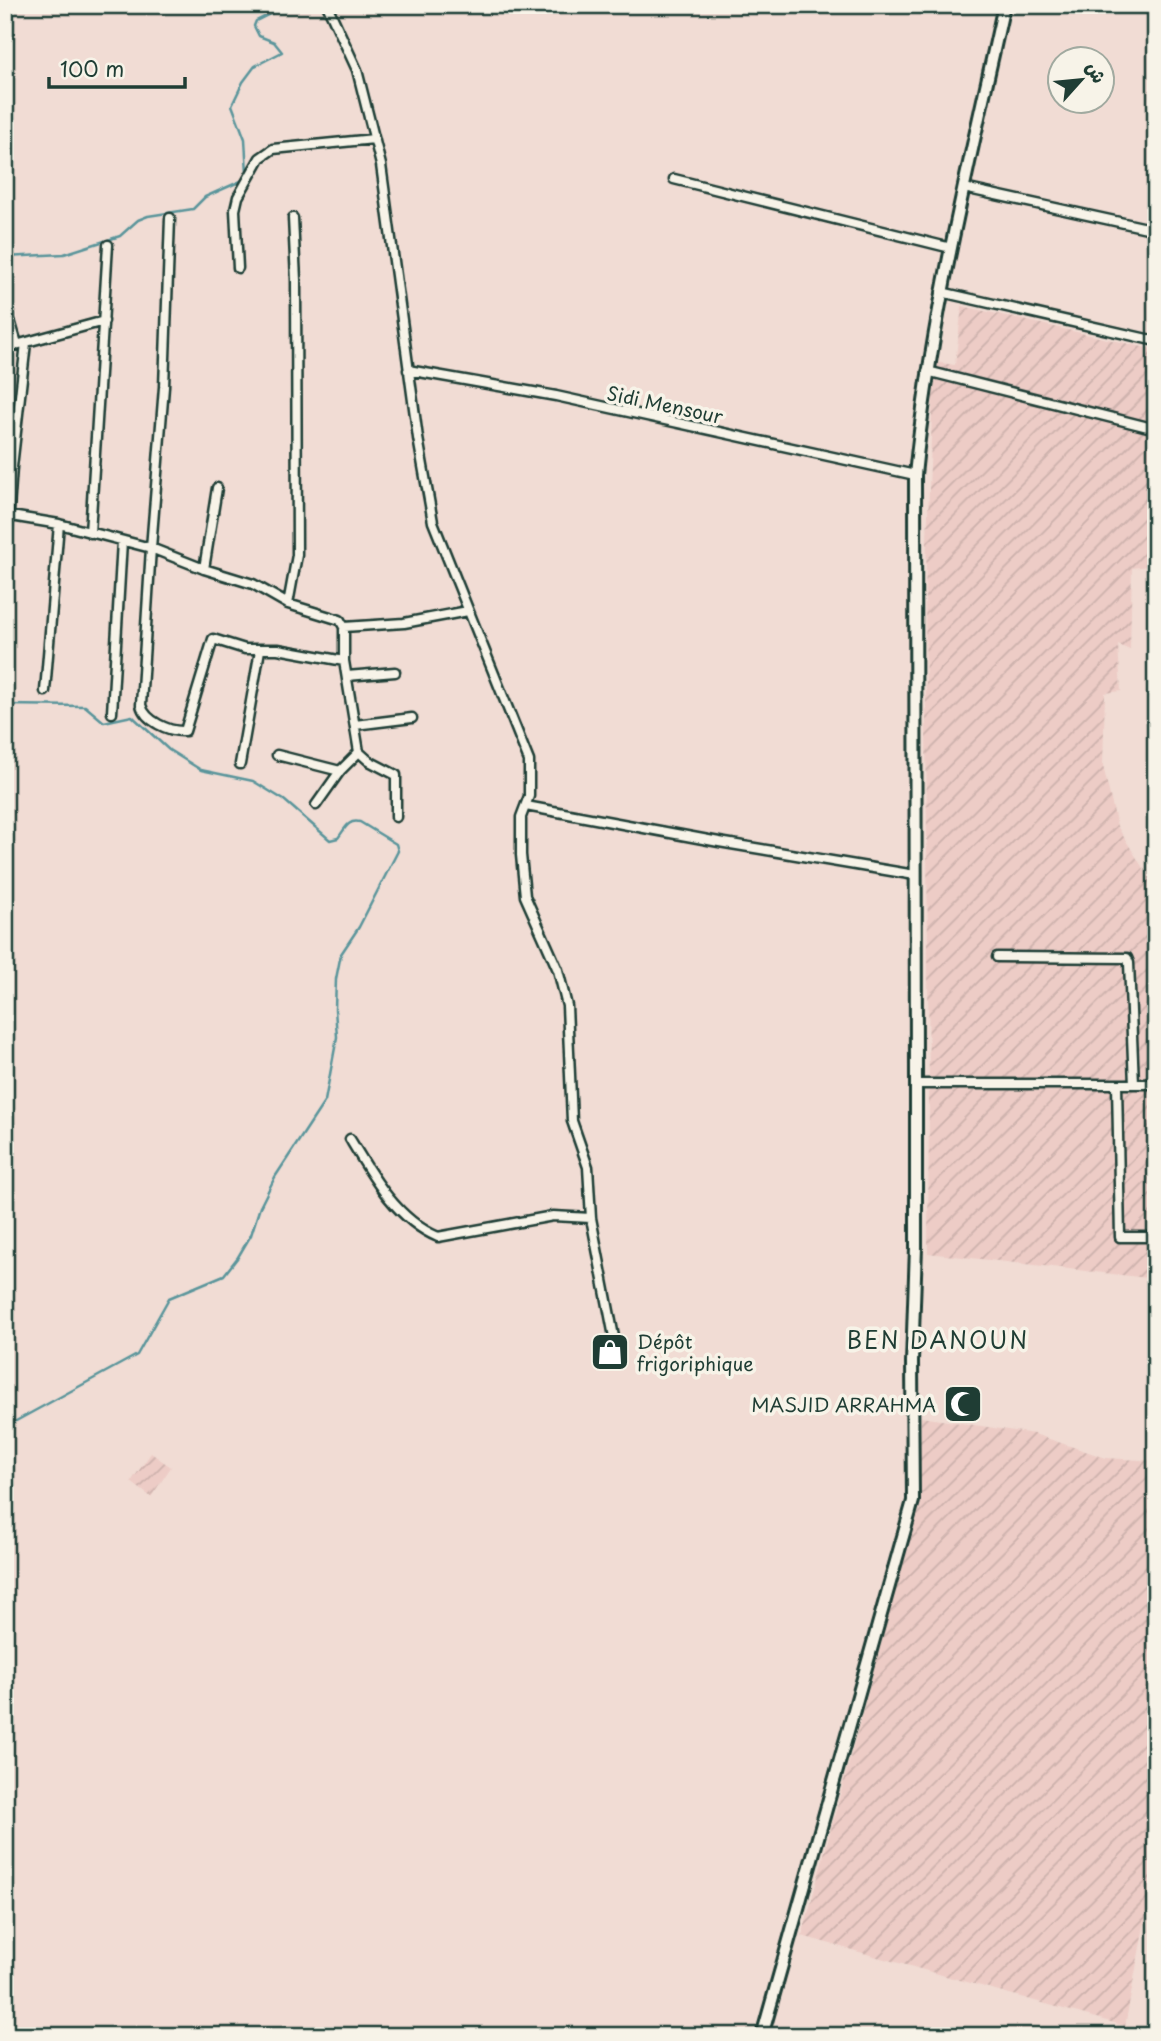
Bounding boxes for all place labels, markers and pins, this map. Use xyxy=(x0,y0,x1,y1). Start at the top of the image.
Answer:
place label: Dépôt frigoriphique xyxy=(637,1327,754,1377)
shop icon: Dépôt frigoriphique xyxy=(589,1331,631,1373)
mosque icon: MASJID ARRAHMA xyxy=(942,1383,984,1425)
place label: MASJID ARRAHMA xyxy=(751,1390,936,1418)

